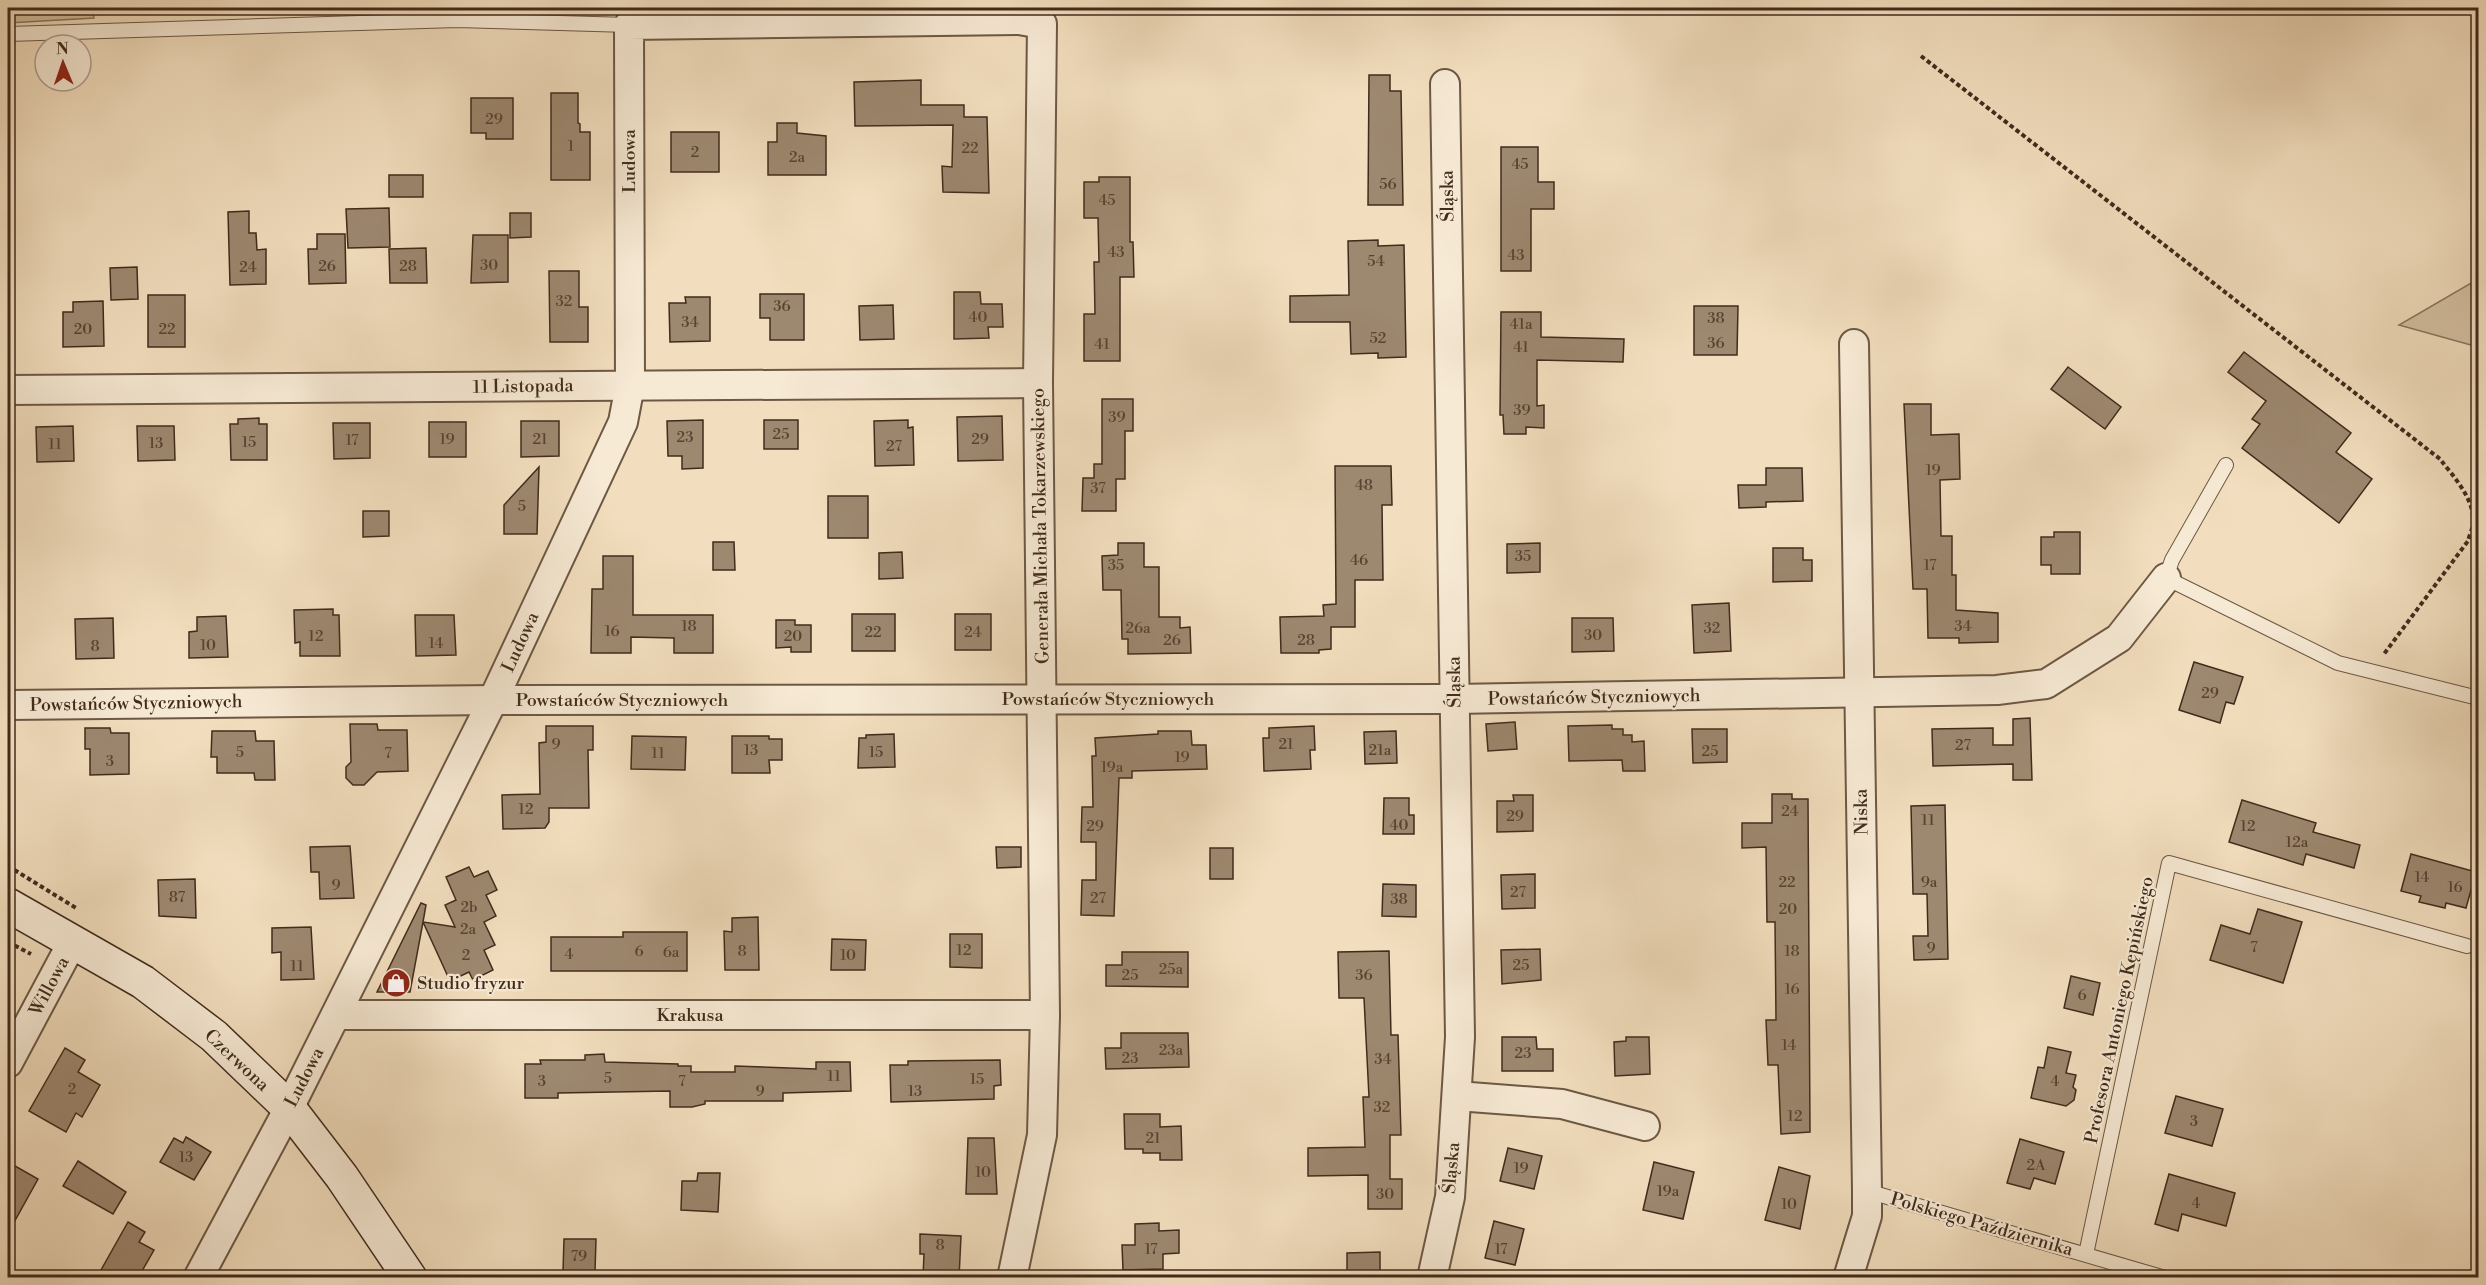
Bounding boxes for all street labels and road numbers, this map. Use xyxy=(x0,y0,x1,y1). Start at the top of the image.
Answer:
street label: Ludowa xyxy=(618,128,641,193)
street label: Śląska xyxy=(1436,169,1459,222)
street label: 11 Listopada xyxy=(472,374,574,399)
street label: Generała Michała Tokarzewskiego xyxy=(1027,388,1054,664)
street label: Ludowa xyxy=(497,608,545,676)
street label: Śląska xyxy=(1443,655,1466,708)
street label: Powstańców Styczniowych xyxy=(1488,684,1701,711)
street label: Powstańców Styczniowych xyxy=(1002,688,1215,711)
street label: Powstańców Styczniowych xyxy=(516,689,729,712)
street label: Powstańców Styczniowych xyxy=(30,690,243,717)
street label: Niska xyxy=(1850,788,1873,835)
street label: Profesora Antoniego Kępińskiego xyxy=(2080,874,2159,1146)
street label: Willowa xyxy=(24,952,75,1021)
street label: Krakusa xyxy=(656,1004,724,1027)
street label: Czerwona xyxy=(199,1024,275,1097)
street label: Ludowa xyxy=(280,1043,330,1111)
street label: Śląska xyxy=(1438,1140,1465,1195)
street label: Polskiego Października xyxy=(1888,1187,2077,1262)

